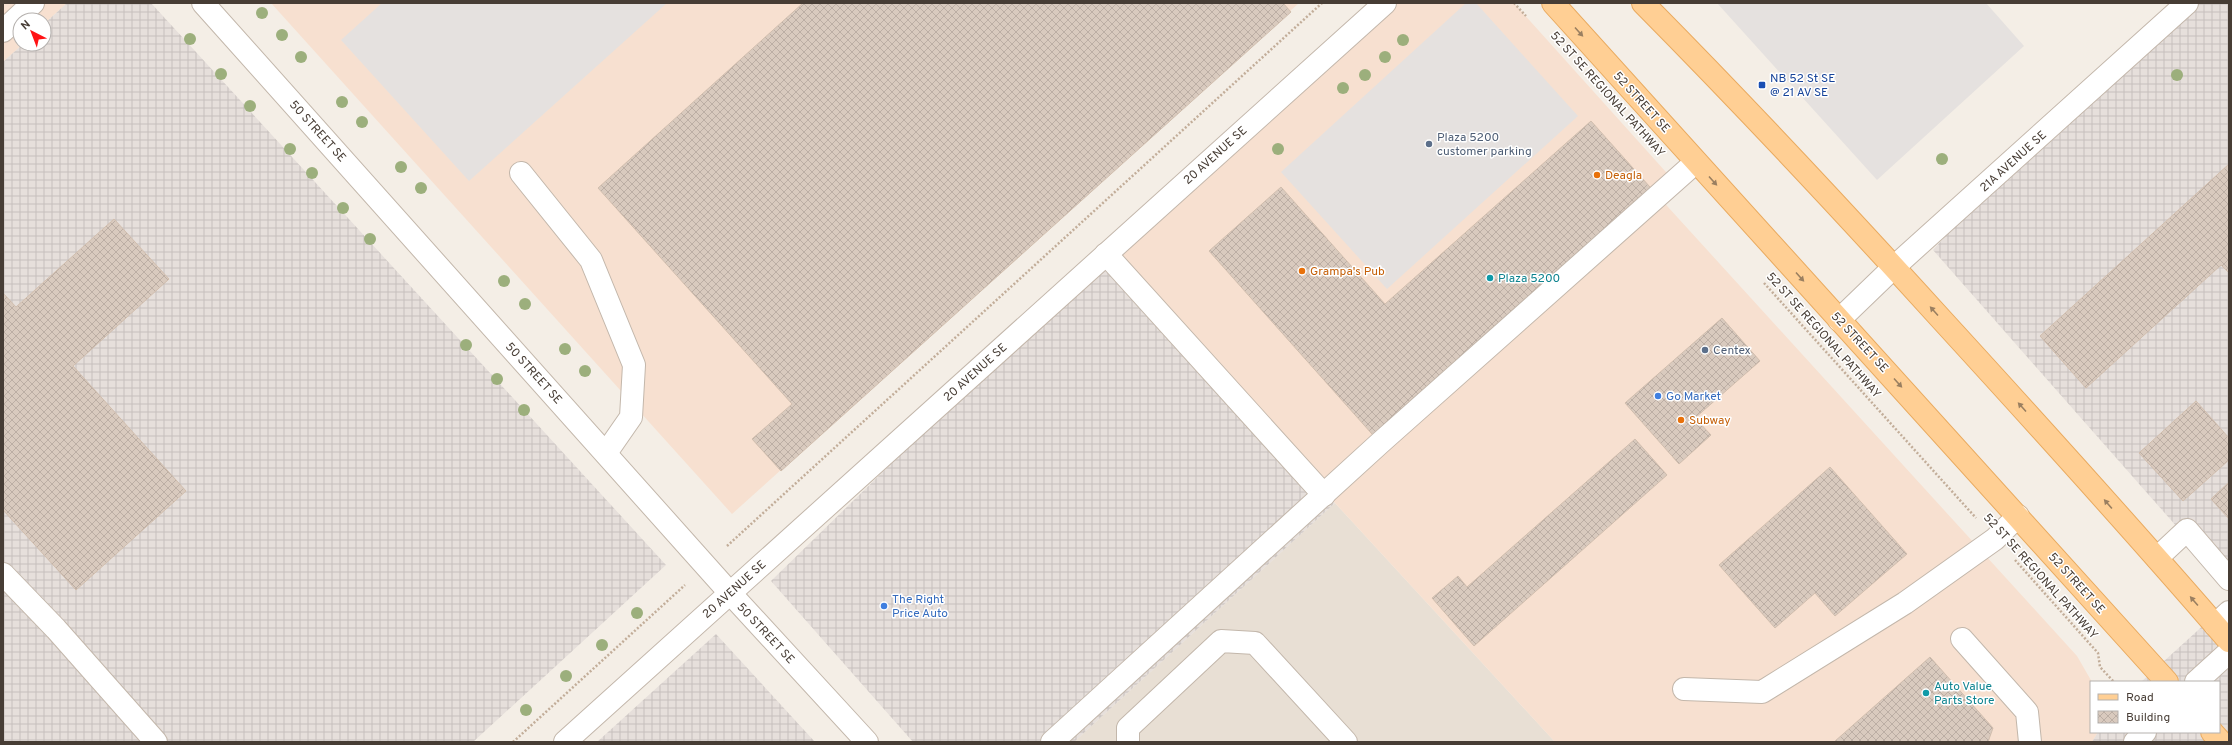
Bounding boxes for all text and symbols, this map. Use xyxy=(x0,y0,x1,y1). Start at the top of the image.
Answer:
north arrow xyxy=(12,12,52,52)
text: N xyxy=(18,17,34,33)
one-way arrow xyxy=(1575,27,1584,37)
street label: 52 ST SE REGIONAL PATHWAY xyxy=(1546,28,1668,161)
street label: 52 STREET SE xyxy=(1609,69,1673,137)
place label: NB 52 St SE @ 21 AV SE xyxy=(1770,71,1836,101)
marker: NB 52 St SE @ 21 AV SE xyxy=(1757,80,1767,90)
street label: 50 STREET SE xyxy=(285,97,349,166)
street label: 20 AVENUE SE xyxy=(1180,123,1251,189)
street label: 21A AVENUE SE xyxy=(1977,128,2050,196)
place label: Plaza 5200 customer parking xyxy=(1437,130,1532,160)
marker: Plaza 5200 customer parking xyxy=(1424,139,1434,149)
place label: Deagla xyxy=(1605,168,1642,184)
marker: Deagla xyxy=(1592,170,1602,180)
one-way arrow xyxy=(1708,176,1718,186)
place label: Grampa's Pub xyxy=(1310,264,1385,280)
marker: Grampa's Pub xyxy=(1297,266,1307,276)
street label: 52 ST SE REGIONAL PATHWAY xyxy=(1762,269,1884,402)
place label: Plaza 5200 xyxy=(1498,271,1560,287)
one-way arrow xyxy=(1796,272,1805,282)
marker: Plaza 5200 xyxy=(1485,273,1495,283)
one-way arrow xyxy=(1929,306,1939,316)
street label: 52 STREET SE xyxy=(1827,309,1892,376)
street label: 50 STREET SE xyxy=(501,339,565,408)
street label: 20 AVENUE SE xyxy=(940,340,1011,406)
place label: Centex xyxy=(1713,343,1751,359)
marker: Centex xyxy=(1700,345,1710,355)
one-way arrow xyxy=(1893,378,1903,388)
place label: Go Market xyxy=(1666,389,1721,405)
marker: Go Market xyxy=(1653,391,1663,401)
one-way arrow xyxy=(2017,402,2026,412)
place label: Subway xyxy=(1689,413,1731,429)
marker: Subway xyxy=(1676,415,1686,425)
one-way arrow xyxy=(2104,498,2113,509)
street label: 52 ST SE REGIONAL PATHWAY xyxy=(1979,510,2101,643)
street label: 52 STREET SE xyxy=(2044,550,2108,618)
street label: 20 AVENUE SE xyxy=(699,557,770,623)
place label: The Right Price Auto xyxy=(892,592,948,622)
one-way arrow xyxy=(2190,596,2199,607)
street label: 50 STREET SE xyxy=(733,600,798,668)
marker: The Right Price Auto xyxy=(879,601,889,611)
place label: Auto Value Parts Store xyxy=(1934,679,1994,709)
legend xyxy=(2090,681,2220,733)
marker: Auto Value Parts Store xyxy=(1921,688,1931,698)
text: Road xyxy=(2126,690,2154,706)
text: Building xyxy=(2126,710,2170,726)

